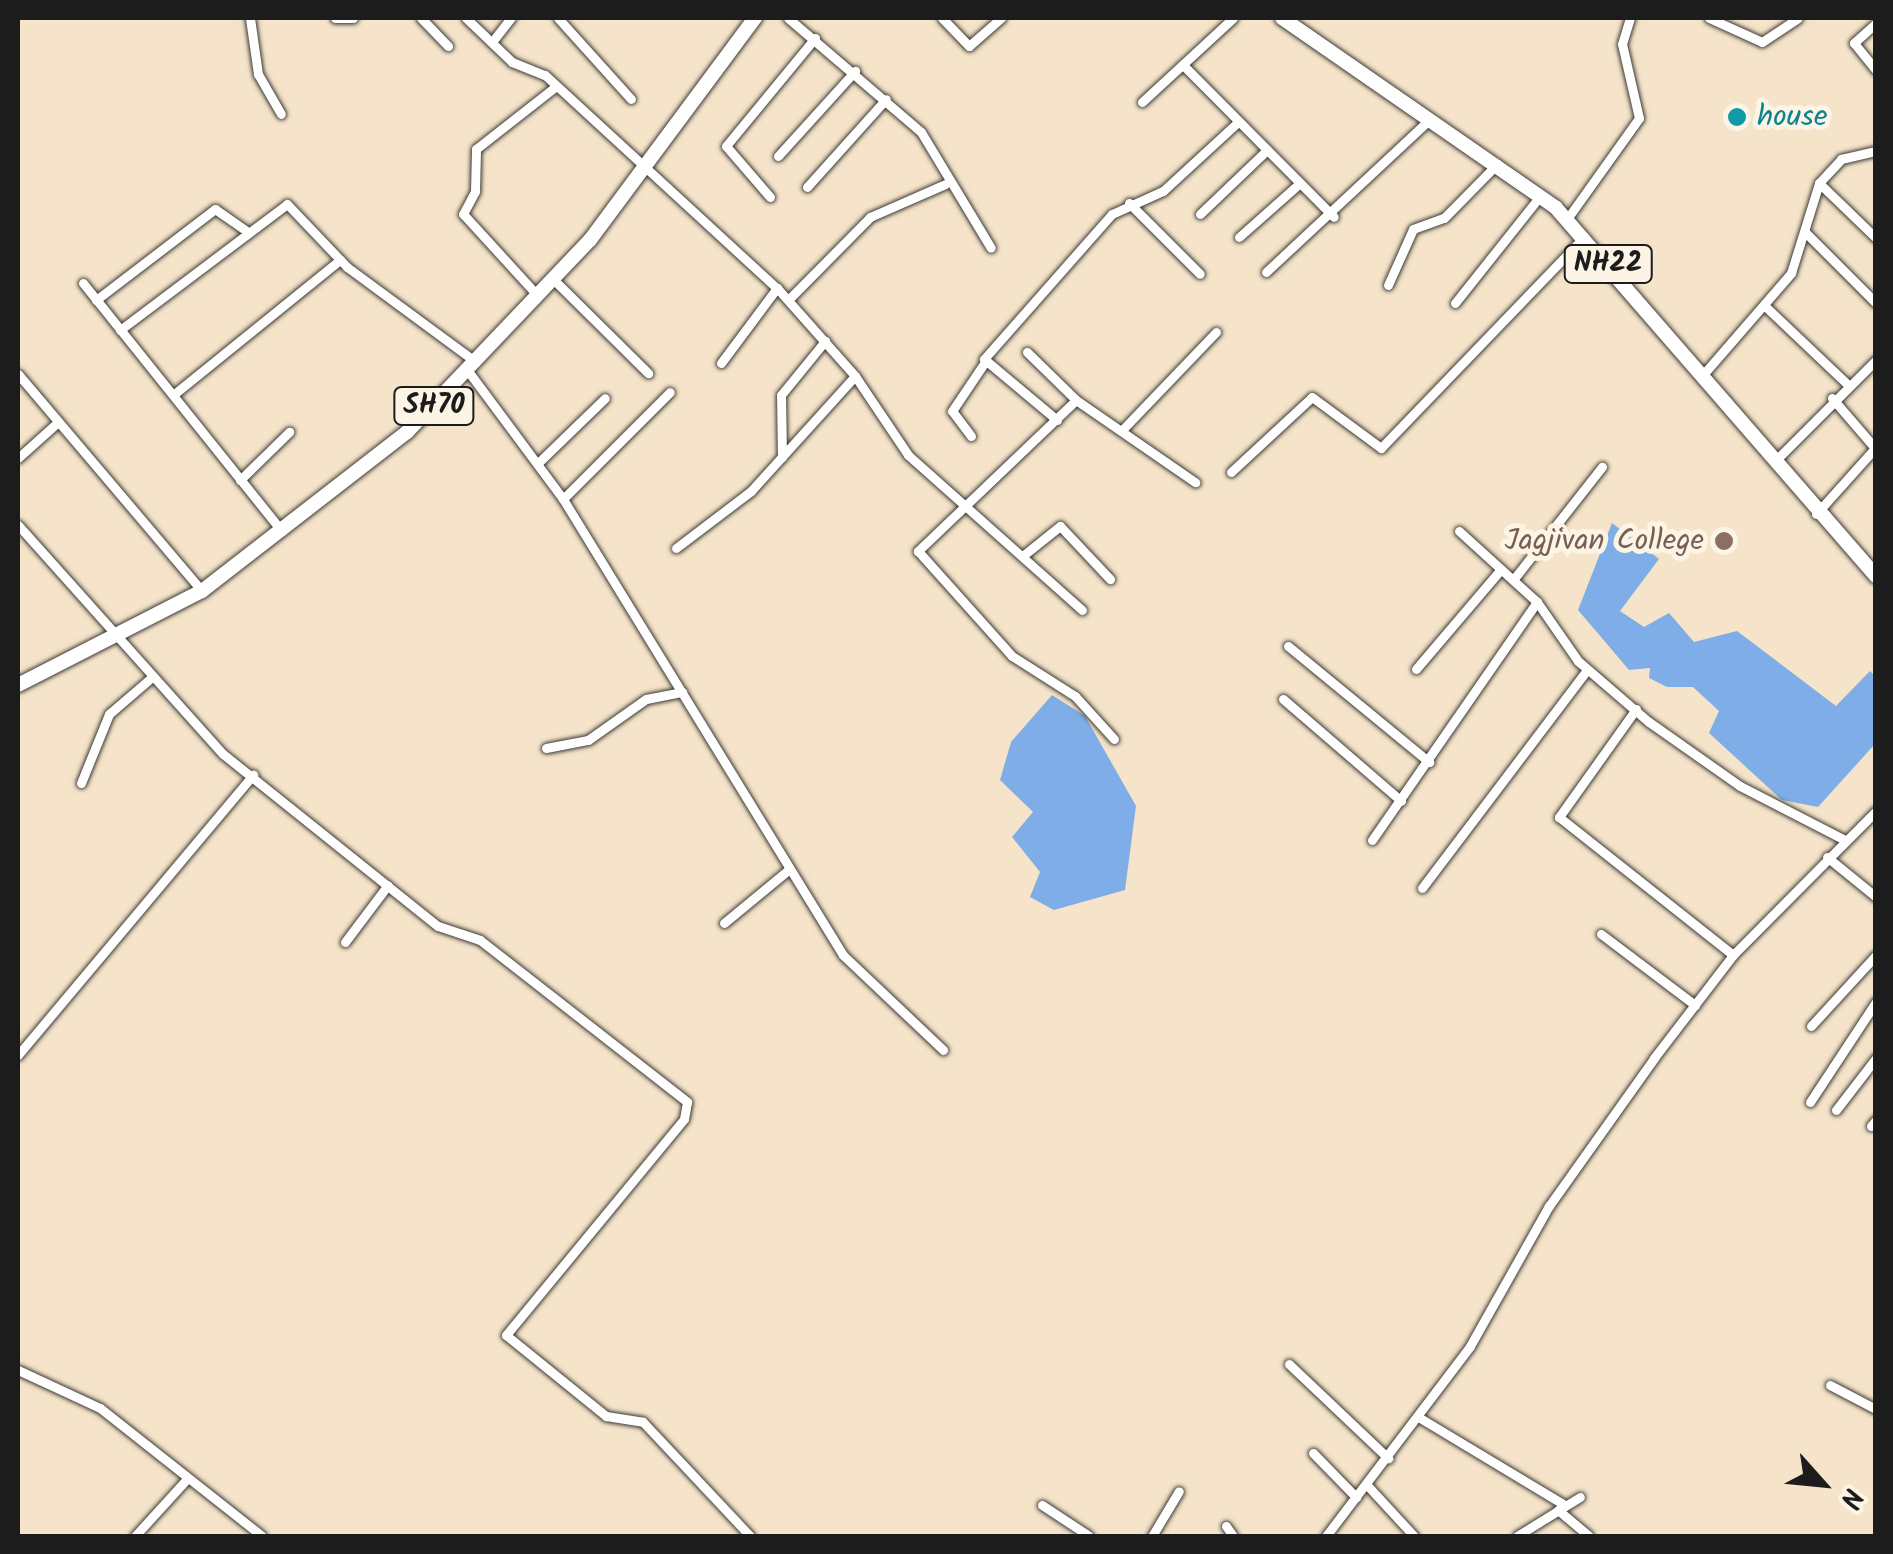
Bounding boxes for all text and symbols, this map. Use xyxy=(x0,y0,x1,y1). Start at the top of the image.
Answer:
place label: house xyxy=(1757,99,1827,135)
marker: house xyxy=(1726,106,1748,128)
road number: NH22 xyxy=(1563,241,1653,287)
road number: SH70 xyxy=(392,383,476,429)
place label: Jagjivan College xyxy=(1505,523,1704,559)
marker: Jagjivan College xyxy=(1713,530,1735,552)
north arrow xyxy=(1773,1434,1873,1534)
text: N xyxy=(1826,1480,1874,1516)

